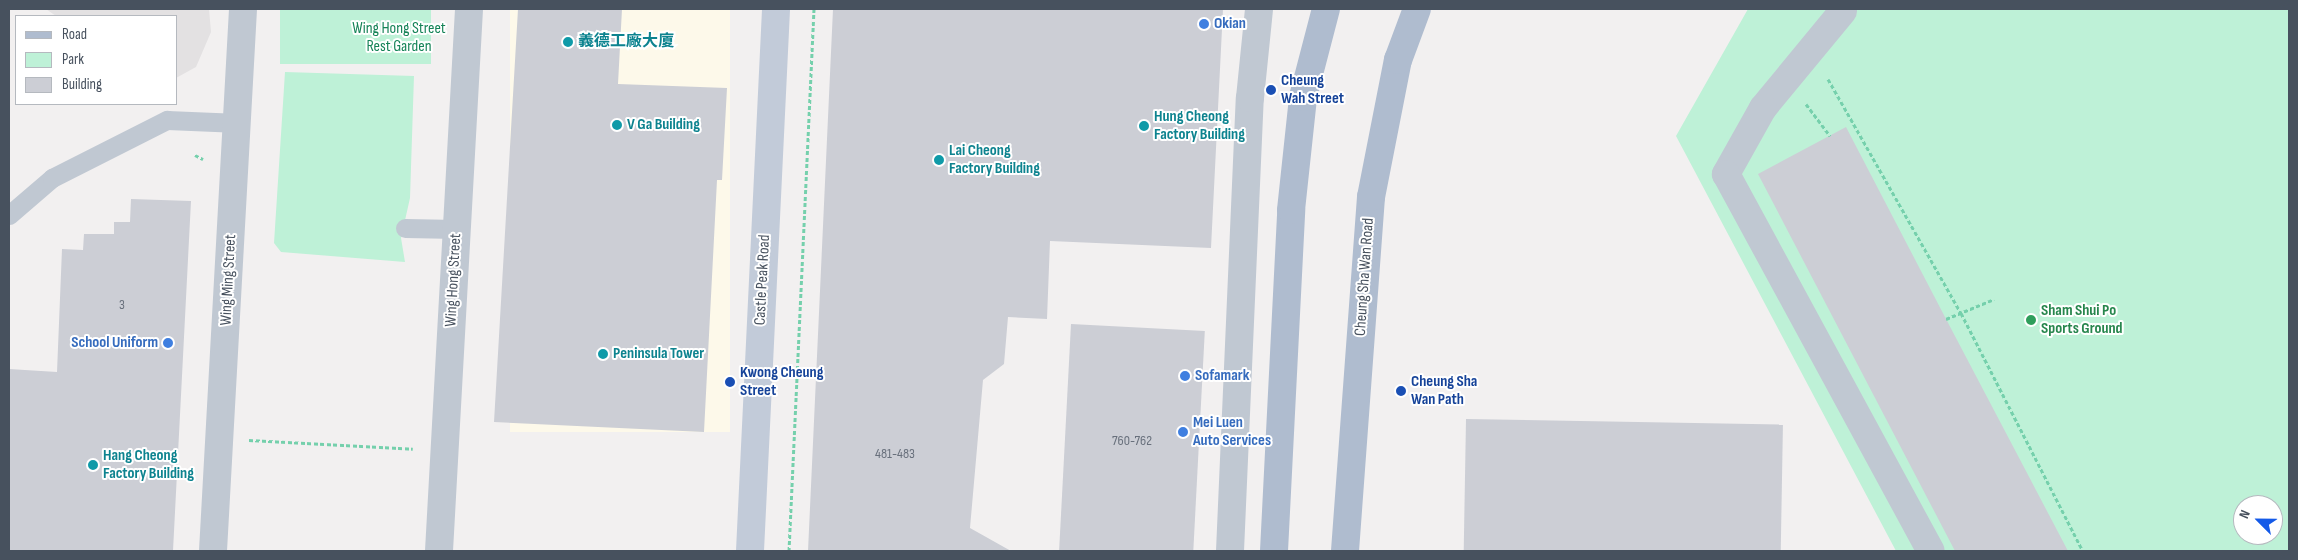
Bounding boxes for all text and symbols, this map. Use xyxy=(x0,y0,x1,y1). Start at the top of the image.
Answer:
place label: Okian xyxy=(1214,14,1246,34)
legend xyxy=(15,15,178,105)
marker: Okian xyxy=(1198,18,1210,30)
park label: Wing Hong Street Rest Garden xyxy=(352,19,446,57)
text: Road xyxy=(62,25,87,44)
place label: 義德工廠大廈 xyxy=(578,32,674,52)
marker: 義德工廠大廈 xyxy=(562,36,574,48)
text: Park xyxy=(62,50,84,69)
place label: Cheung Wah Street xyxy=(1281,71,1344,109)
text: Building xyxy=(62,75,102,94)
marker: Cheung Wah Street xyxy=(1265,84,1277,96)
place label: Hung Cheong Factory Building xyxy=(1154,107,1245,145)
place label: V Ga Building xyxy=(627,115,700,135)
marker: V Ga Building xyxy=(611,119,623,131)
marker: Hung Cheong Factory Building xyxy=(1138,120,1150,132)
place label: Lai Cheong Factory Building xyxy=(949,141,1040,179)
marker: Lai Cheong Factory Building xyxy=(933,154,945,166)
street label: Cheung Sha Wan Road xyxy=(1351,217,1379,337)
street label: Wing Hong Street xyxy=(442,233,466,327)
street label: Wing Ming Street xyxy=(217,234,241,326)
street label: Castle Peak Road xyxy=(751,234,775,326)
house number: 3 xyxy=(119,297,125,313)
place label: Sham Shui Po Sports Ground xyxy=(2041,301,2123,339)
marker: Sham Shui Po Sports Ground xyxy=(2025,314,2037,326)
place label: School Uniform xyxy=(71,333,158,353)
marker: School Uniform xyxy=(162,337,174,349)
place label: Peninsula Tower xyxy=(613,344,704,364)
marker: Peninsula Tower xyxy=(597,348,609,360)
place label: Kwong Cheung Street xyxy=(740,363,823,401)
place label: Sofamark xyxy=(1195,366,1249,386)
marker: Sofamark xyxy=(1179,370,1191,382)
place label: Cheung Sha Wan Path xyxy=(1411,372,1477,410)
marker: Kwong Cheung Street xyxy=(724,376,736,388)
marker: Cheung Sha Wan Path xyxy=(1395,385,1407,397)
place label: Mei Luen Auto Services xyxy=(1193,413,1271,451)
marker: Mei Luen Auto Services xyxy=(1177,426,1189,438)
house number: 760-762 xyxy=(1112,433,1152,449)
place label: Hang Cheong Factory Building xyxy=(103,446,194,484)
house number: 481-483 xyxy=(875,446,915,462)
marker: Hang Cheong Factory Building xyxy=(87,459,99,471)
north arrow xyxy=(2233,495,2283,545)
text: N xyxy=(2235,508,2254,521)

